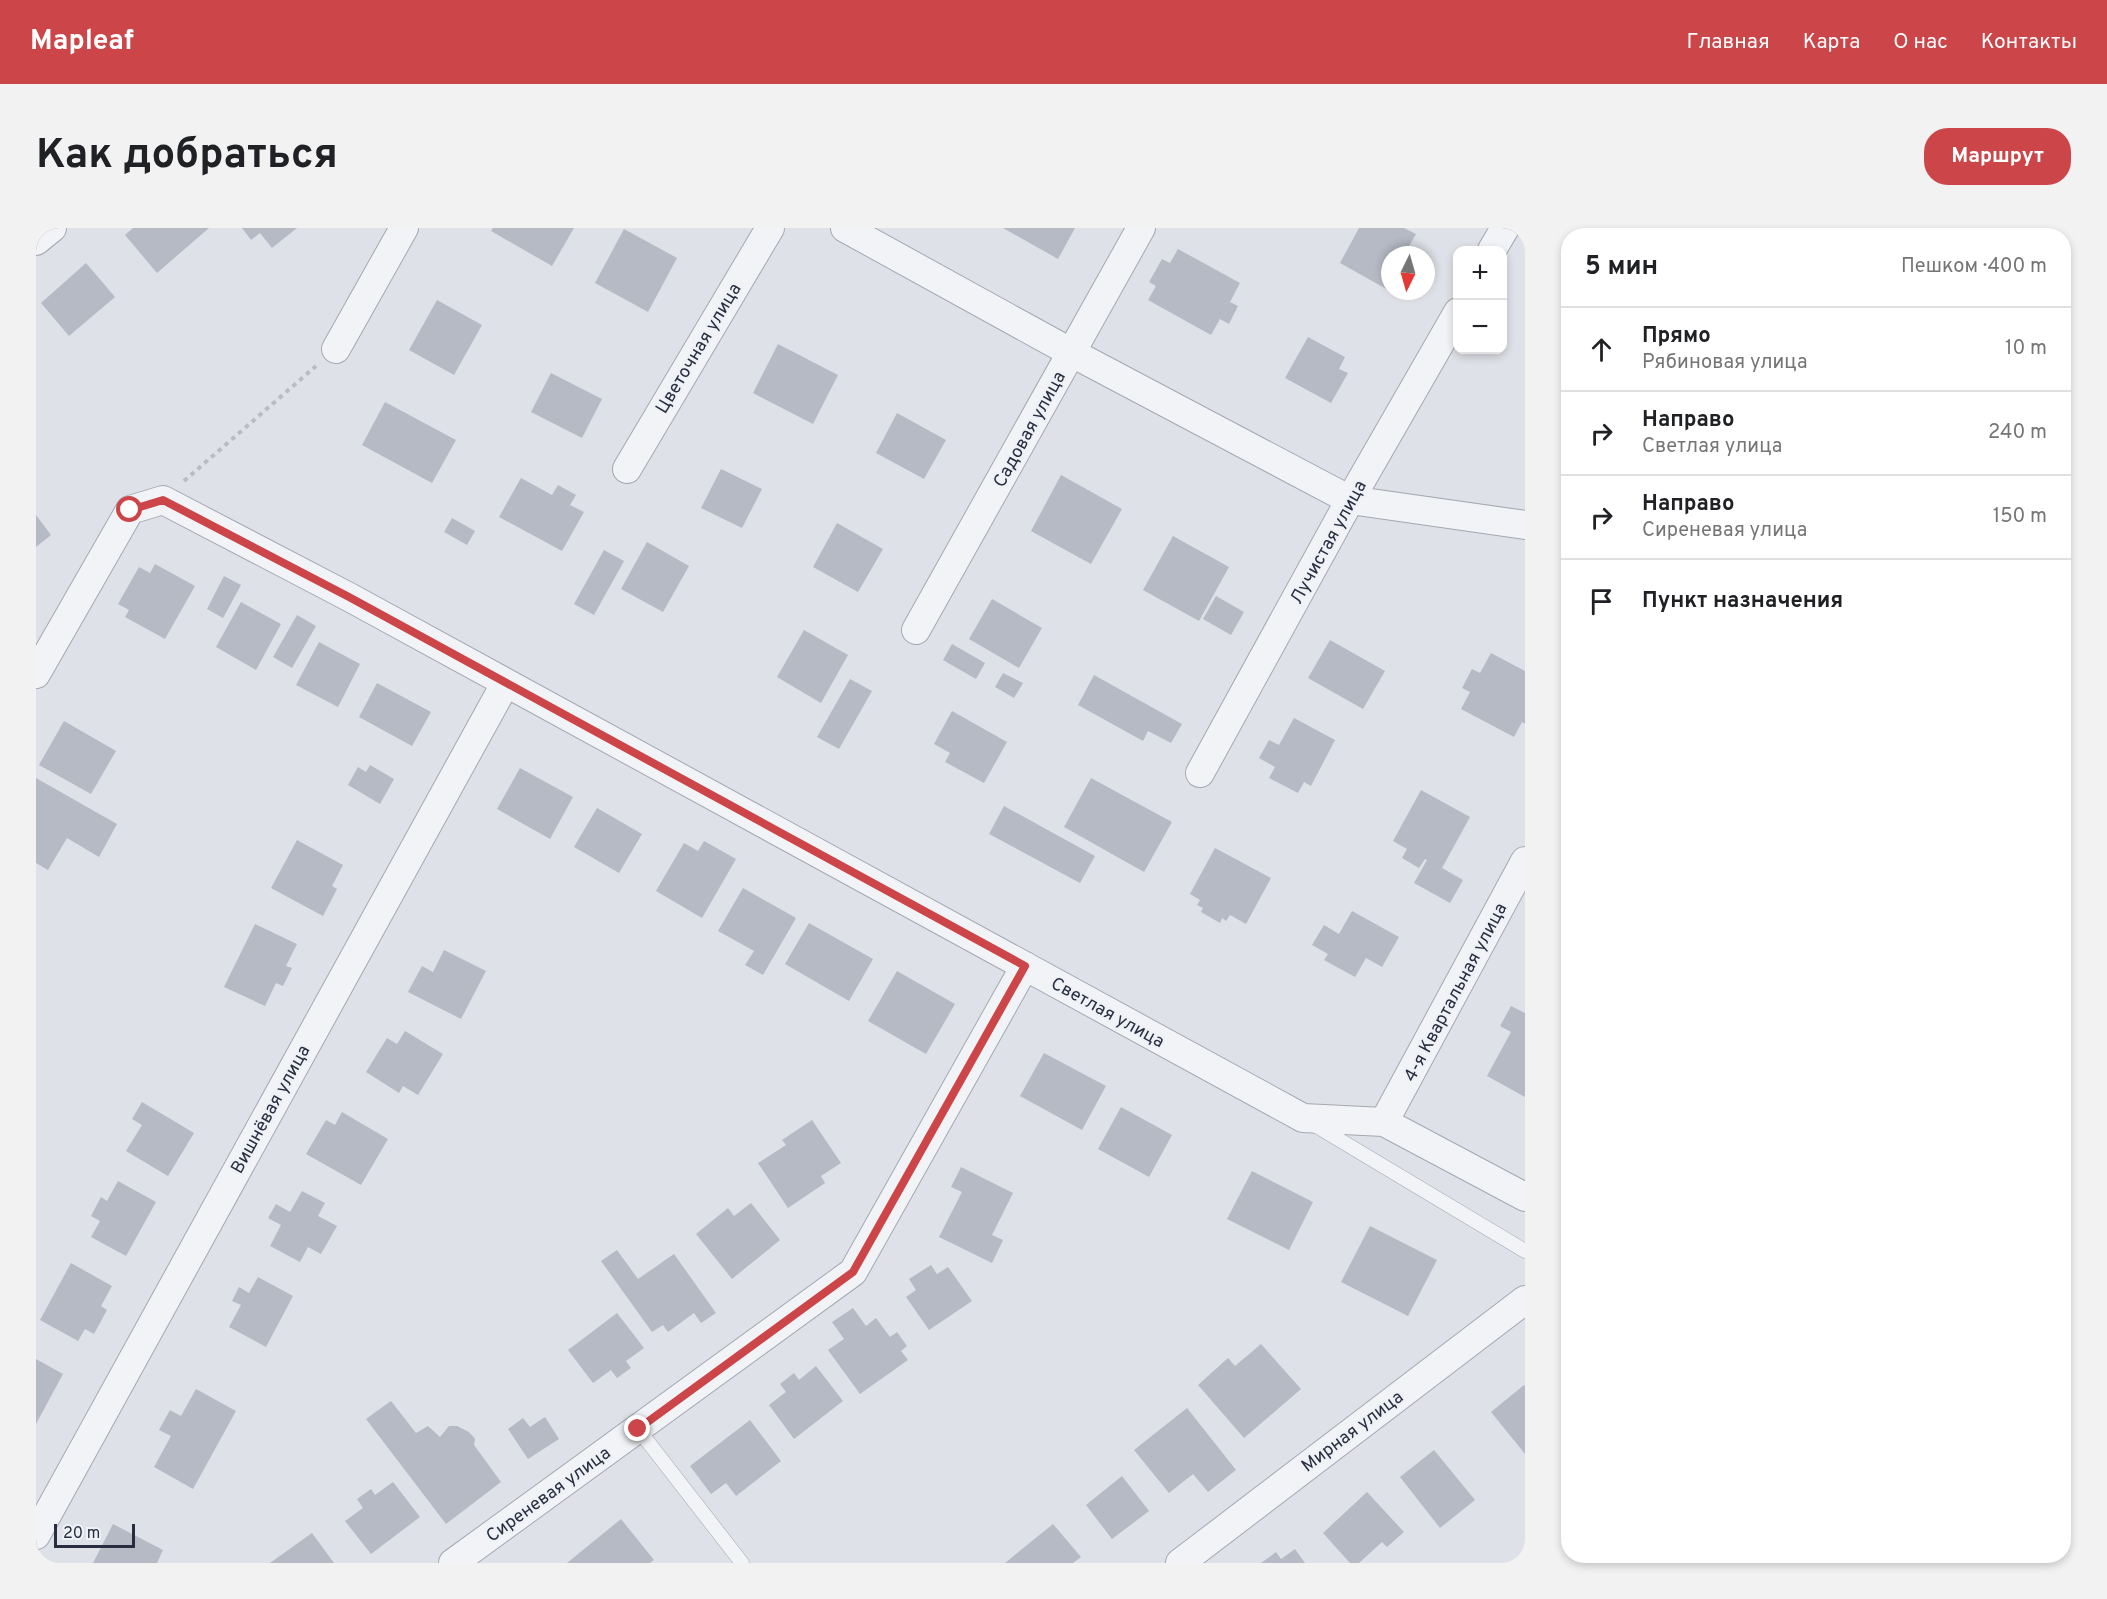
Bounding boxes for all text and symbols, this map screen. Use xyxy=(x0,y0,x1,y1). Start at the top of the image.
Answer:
text: Mapleaf xyxy=(30,24,134,60)
text: Главная xyxy=(1686,29,1770,56)
text: Карта xyxy=(1803,29,1860,56)
text: О нас xyxy=(1893,29,1948,56)
text: Контакты xyxy=(1981,29,2077,56)
button: Маршрут xyxy=(1924,128,2071,185)
text: Как добраться xyxy=(36,130,338,183)
north arrow xyxy=(1381,246,1435,300)
map controls xyxy=(1453,246,1507,354)
button: + xyxy=(1453,246,1507,300)
text: 5 мин xyxy=(1585,251,1658,284)
text: Пешком · 400 m xyxy=(1901,254,2047,280)
street label: Цветочная улица xyxy=(651,279,747,418)
button: − xyxy=(1453,300,1507,354)
text: Прямо xyxy=(1642,323,1711,350)
icon: ahead xyxy=(1585,333,1618,366)
text: 10 m xyxy=(2005,336,2047,362)
text: Рябиновая улица xyxy=(1642,350,1808,376)
street label: Садовая улица xyxy=(989,368,1072,492)
text: Направо xyxy=(1642,407,1734,434)
icon: right xyxy=(1585,417,1618,450)
text: 240 m xyxy=(1988,420,2047,446)
text: Светлая улица xyxy=(1642,434,1782,460)
street label: Лучистая улица xyxy=(1286,477,1373,609)
text: Направо xyxy=(1642,491,1734,518)
route start xyxy=(116,496,142,522)
icon: right xyxy=(1585,501,1618,534)
text: 150 m xyxy=(1993,504,2047,530)
text: Сиреневая улица xyxy=(1642,518,1807,544)
icon: arrive xyxy=(1585,585,1618,618)
text: Пункт назначения xyxy=(1642,588,1843,615)
street label: 4-я Квартальная улица xyxy=(1399,899,1513,1086)
street label: Светлая улица xyxy=(1046,973,1168,1054)
street label: Вишнёвая улица xyxy=(226,1041,316,1178)
street label: Мирная улица xyxy=(1297,1386,1408,1478)
route end xyxy=(624,1415,650,1441)
street label: Сиреневая улица xyxy=(482,1442,616,1548)
scale bar xyxy=(54,1521,135,1548)
text: 20 m xyxy=(63,1524,100,1544)

